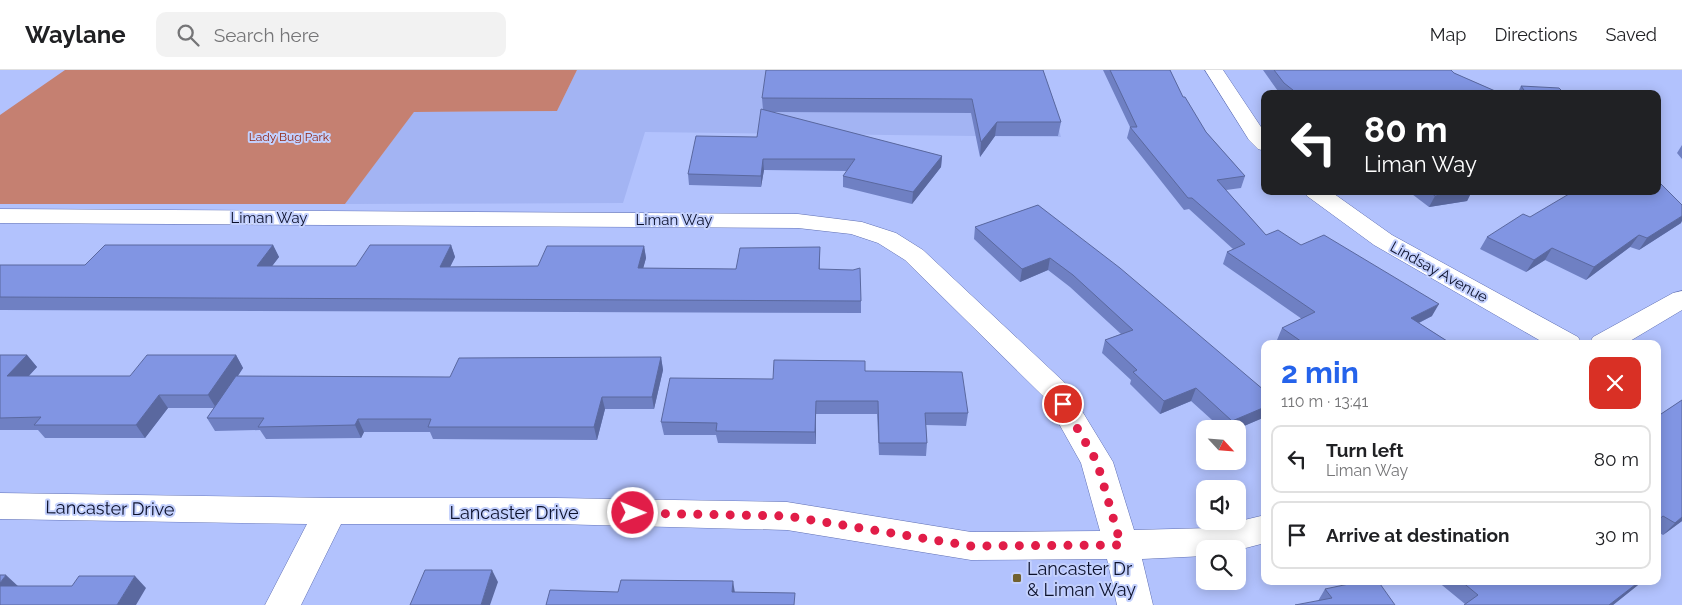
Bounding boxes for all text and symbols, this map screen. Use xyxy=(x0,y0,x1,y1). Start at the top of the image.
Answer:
search box xyxy=(156,12,506,57)
text: Waylane xyxy=(25,20,126,49)
icon: search xyxy=(174,21,202,49)
text: Search here xyxy=(214,24,319,46)
text: Map xyxy=(1430,24,1466,45)
text: Directions xyxy=(1494,24,1578,45)
text: Saved xyxy=(1606,24,1657,45)
text: 80 m xyxy=(1364,109,1448,150)
icon: left xyxy=(1281,110,1346,175)
park label: Lady Bug Park xyxy=(249,130,330,144)
text: Liman Way xyxy=(1364,151,1477,177)
street label: Liman Way xyxy=(231,209,308,227)
street label: Liman Way xyxy=(636,211,713,229)
street label: Lindsay Avenue xyxy=(1387,238,1491,306)
text: 2 min xyxy=(1281,355,1359,390)
button: close xyxy=(1589,357,1641,409)
pin xyxy=(1042,383,1084,425)
icon: arrive xyxy=(1049,390,1077,418)
text: 110 m · 13:41 xyxy=(1281,392,1368,411)
north arrow xyxy=(1196,420,1246,470)
map controls xyxy=(1196,420,1246,590)
text: Turn left xyxy=(1326,439,1403,461)
icon: left xyxy=(1283,445,1311,473)
text: 80 m xyxy=(1594,448,1639,470)
text: Liman Way xyxy=(1326,461,1408,480)
button: sound xyxy=(1196,480,1246,530)
position arrow xyxy=(606,486,658,538)
street label: Lancaster Drive xyxy=(45,496,175,520)
street label: Lancaster Drive xyxy=(449,502,579,523)
icon: arrive xyxy=(1283,521,1311,549)
text: Arrive at destination xyxy=(1326,524,1510,546)
text: 30 m xyxy=(1595,524,1639,546)
button: search xyxy=(1196,540,1246,590)
place label: Lancaster Dr & Liman Way xyxy=(1027,558,1136,600)
marker: Lancaster Dr & Liman Way xyxy=(1011,572,1023,584)

